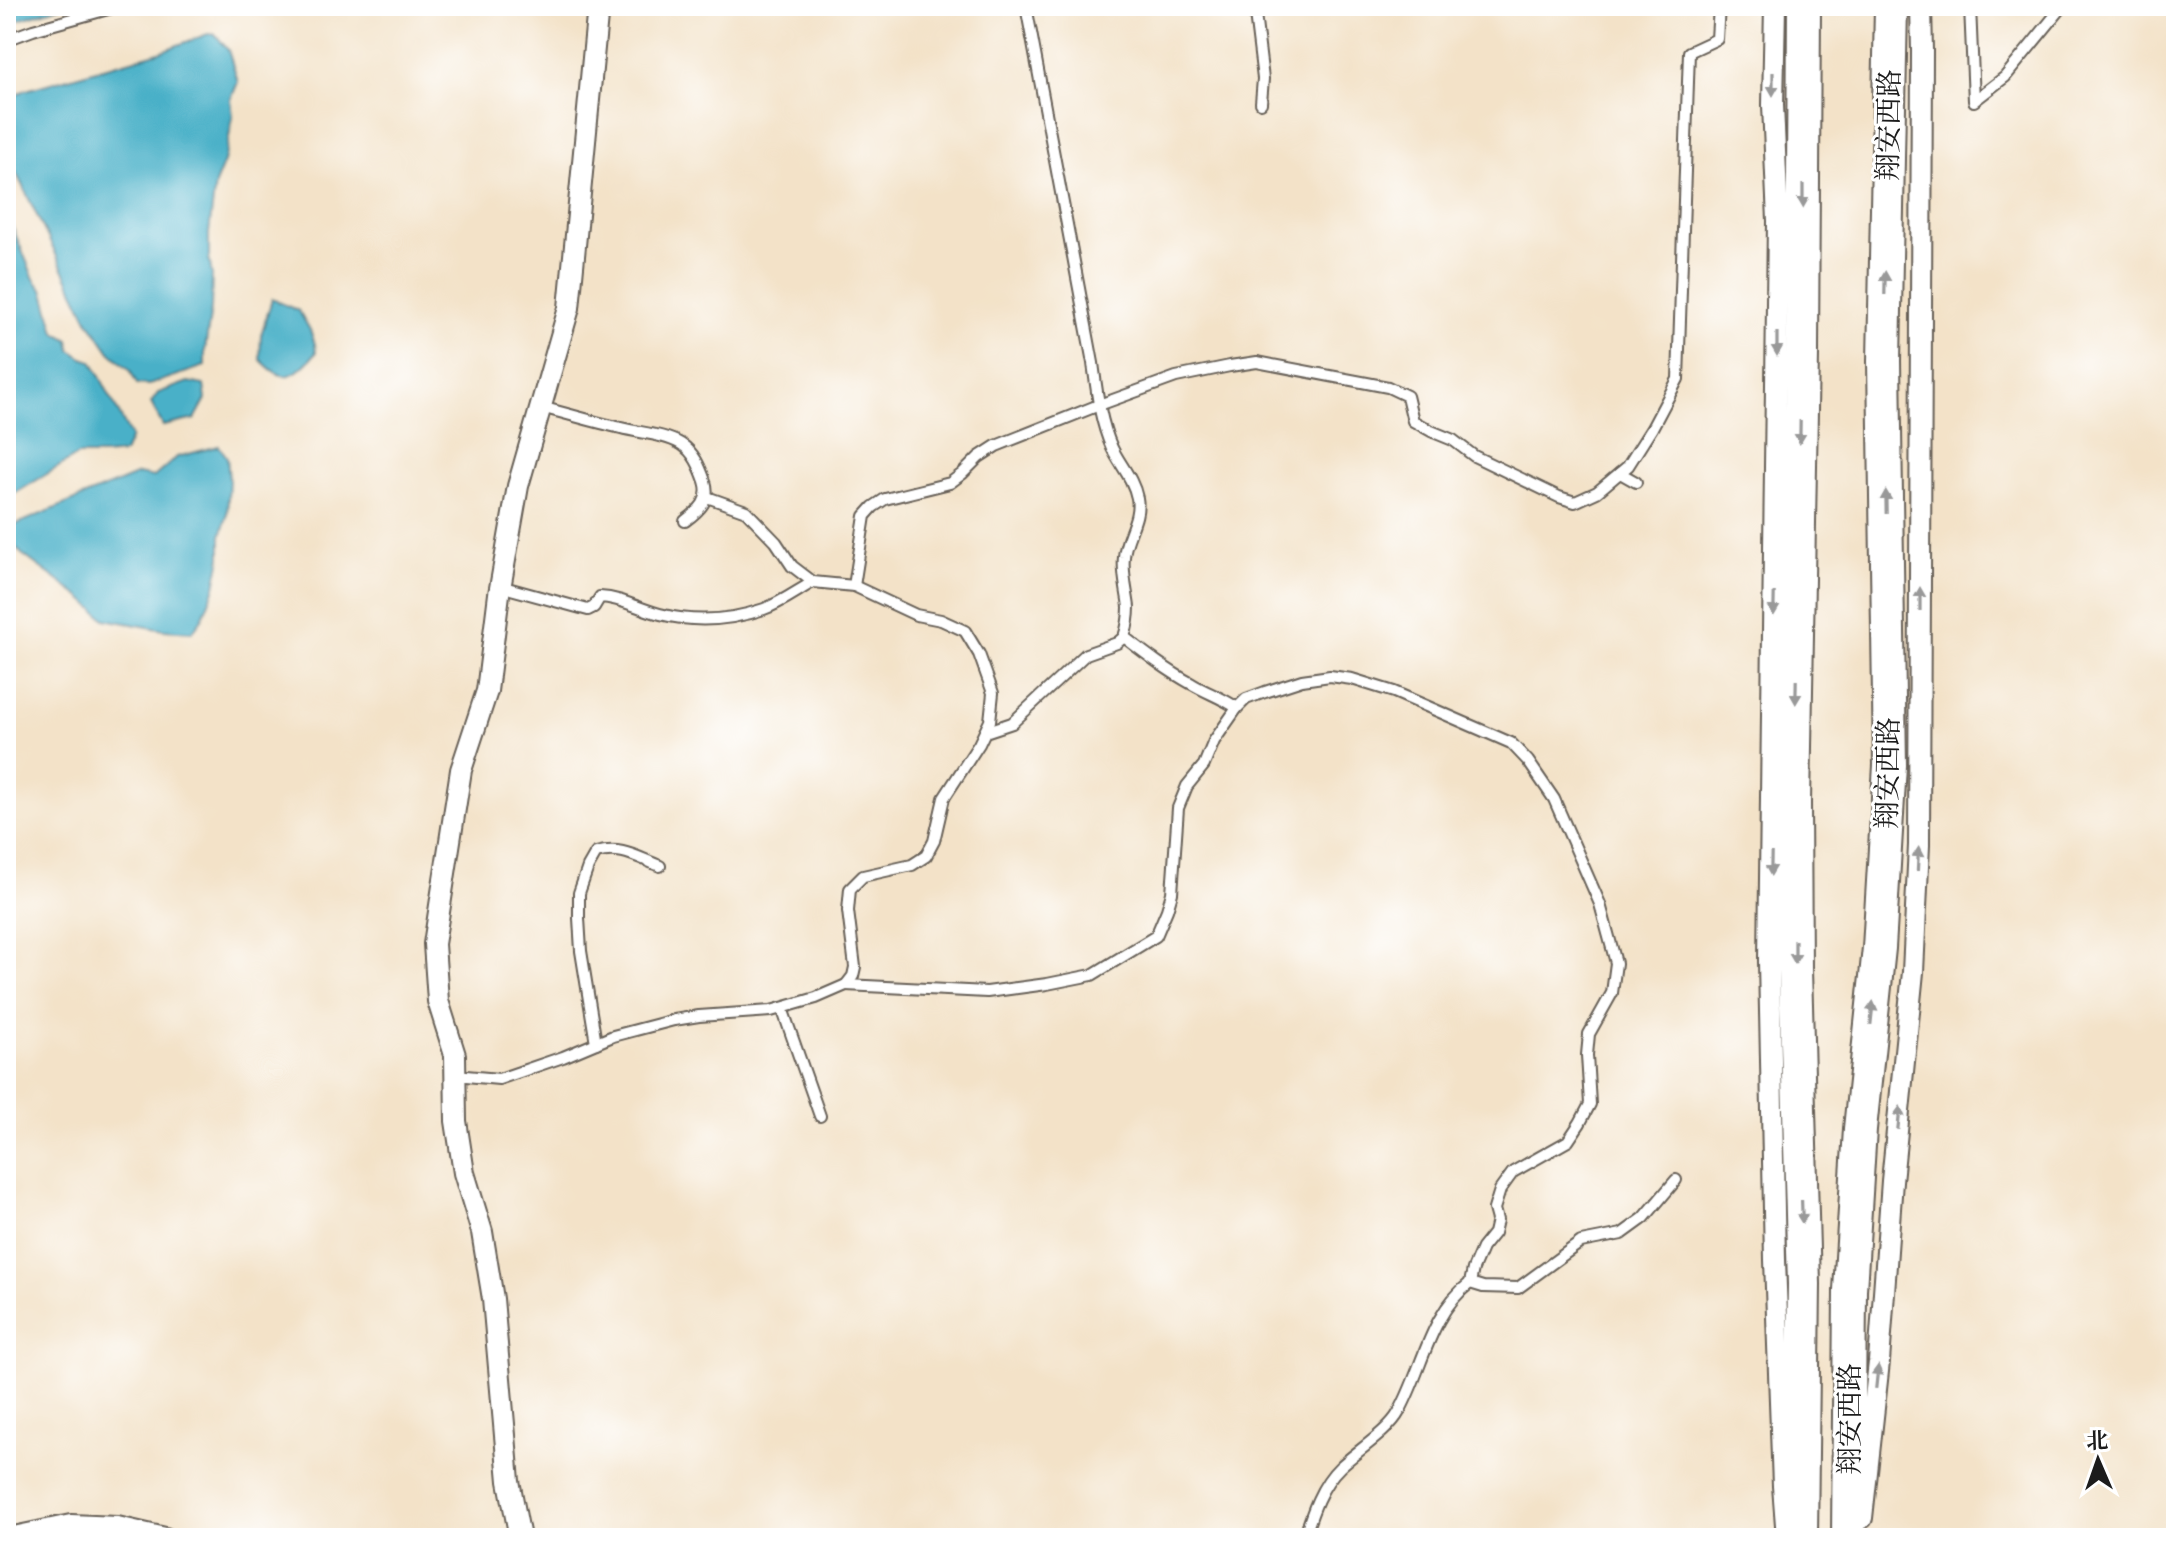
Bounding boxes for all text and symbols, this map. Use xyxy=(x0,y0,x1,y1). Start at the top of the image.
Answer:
street label: 翔安西路 xyxy=(1869,69,1909,181)
one-way arrow xyxy=(1767,72,1779,97)
one-way arrow xyxy=(1797,184,1809,209)
one-way arrow xyxy=(1879,270,1891,295)
one-way arrow xyxy=(1771,332,1783,357)
one-way arrow xyxy=(1794,420,1807,445)
one-way arrow xyxy=(1879,489,1892,514)
one-way arrow xyxy=(1914,586,1926,611)
one-way arrow xyxy=(1768,592,1781,617)
one-way arrow xyxy=(1790,680,1802,705)
street label: 翔安西路 xyxy=(1868,717,1908,829)
one-way arrow xyxy=(1912,846,1925,871)
one-way arrow xyxy=(1765,852,1777,877)
one-way arrow xyxy=(1789,940,1801,965)
one-way arrow xyxy=(1866,1000,1879,1025)
one-way arrow xyxy=(1892,1105,1905,1130)
one-way arrow xyxy=(1796,1200,1809,1225)
street label: 翔安西路 xyxy=(1831,1363,1869,1475)
one-way arrow xyxy=(1871,1364,1884,1389)
north arrow xyxy=(2058,1420,2138,1500)
text: 北 xyxy=(2086,1426,2109,1456)

